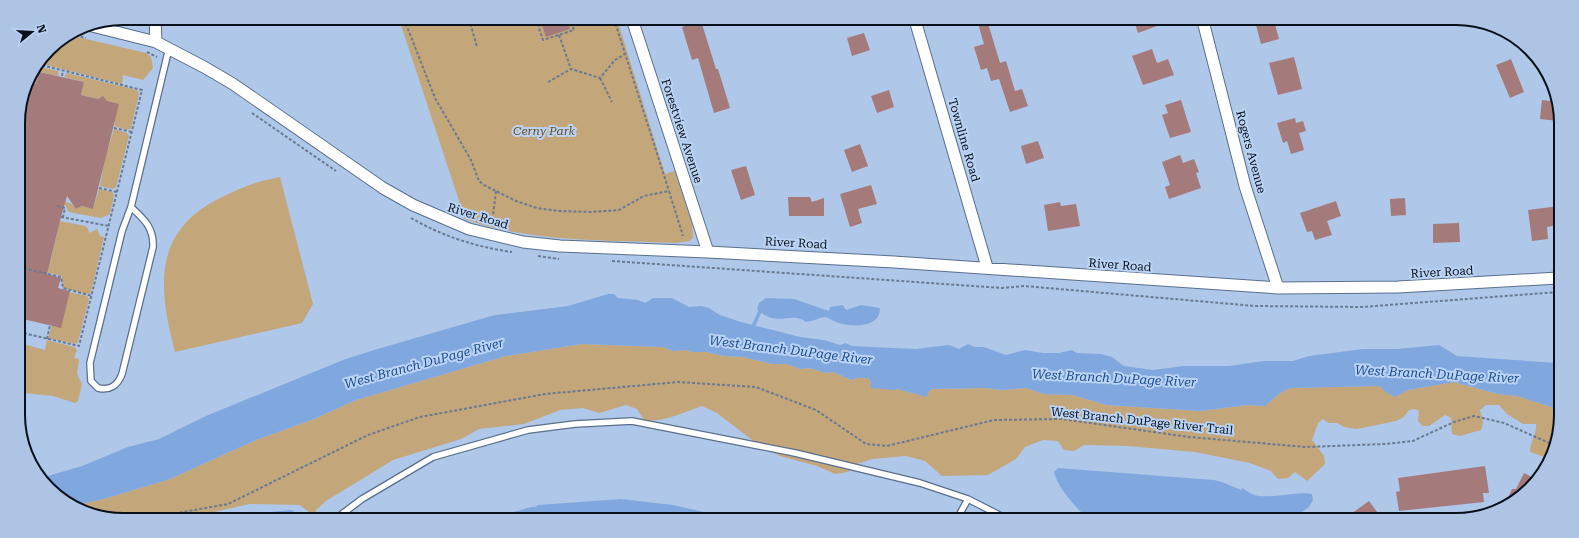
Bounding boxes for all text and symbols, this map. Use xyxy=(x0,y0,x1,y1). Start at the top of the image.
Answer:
north arrow xyxy=(12,12,52,52)
text: N xyxy=(34,23,49,36)
street label: Forestview Avenue xyxy=(659,77,706,185)
street label: Townline Road xyxy=(945,97,983,184)
street label: Rogers Avenue xyxy=(1233,109,1269,195)
park label: Cerny Park xyxy=(513,124,576,138)
street label: River Road xyxy=(446,200,510,232)
street label: River Road xyxy=(764,234,828,252)
street label: River Road xyxy=(1088,256,1152,274)
street label: River Road xyxy=(1410,263,1474,281)
water label: West Branch DuPage River xyxy=(708,333,874,368)
water label: West Branch DuPage River xyxy=(343,334,506,392)
water label: West Branch DuPage River xyxy=(1354,362,1520,386)
water label: West Branch DuPage River xyxy=(1031,366,1197,390)
street label: West Branch DuPage River Trail xyxy=(1050,404,1234,438)

